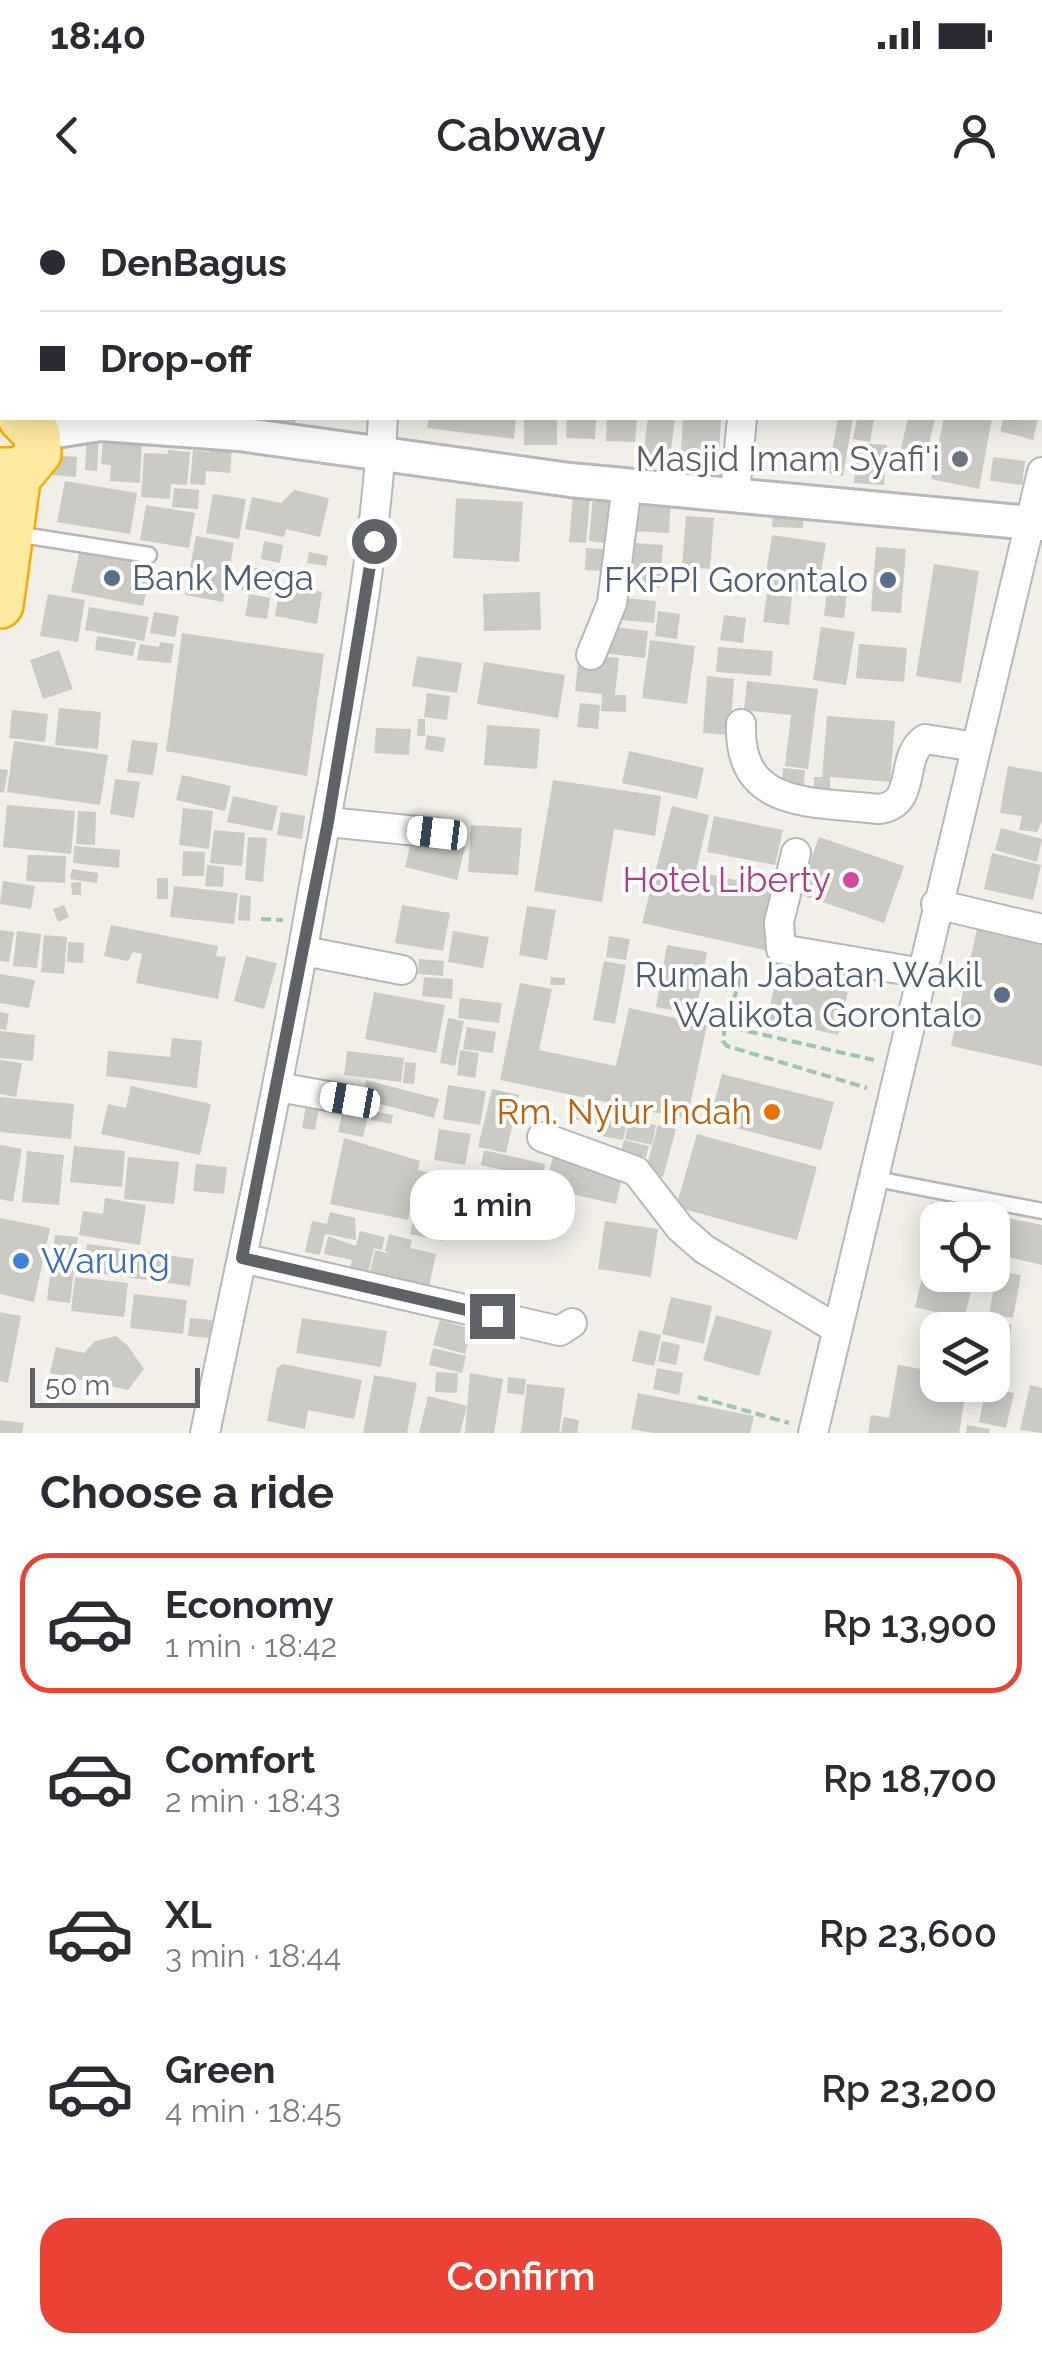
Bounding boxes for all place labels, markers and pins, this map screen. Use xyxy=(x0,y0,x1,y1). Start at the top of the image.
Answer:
place label: Masjid Imam Syafi'i xyxy=(635,438,940,479)
marker: Masjid Imam Syafi'i xyxy=(949,448,971,470)
place label: Bank Mega xyxy=(132,557,314,598)
place label: FKPPI Gorontalo xyxy=(604,559,868,600)
marker: Bank Mega xyxy=(101,567,123,589)
marker: FKPPI Gorontalo xyxy=(877,569,899,591)
place label: Hotel Liberty xyxy=(622,859,831,900)
marker: Hotel Liberty xyxy=(840,869,862,891)
place label: Rumah Jabatan Wakil Walikota Gorontalo xyxy=(634,954,982,1035)
marker: Rumah Jabatan Wakil Walikota Gorontalo xyxy=(991,984,1013,1006)
place label: Rm. Nyiur Indah xyxy=(496,1091,752,1132)
marker: Rm. Nyiur Indah xyxy=(761,1101,783,1123)
place label: Warung xyxy=(41,1240,170,1281)
marker: Warung xyxy=(10,1250,32,1272)

